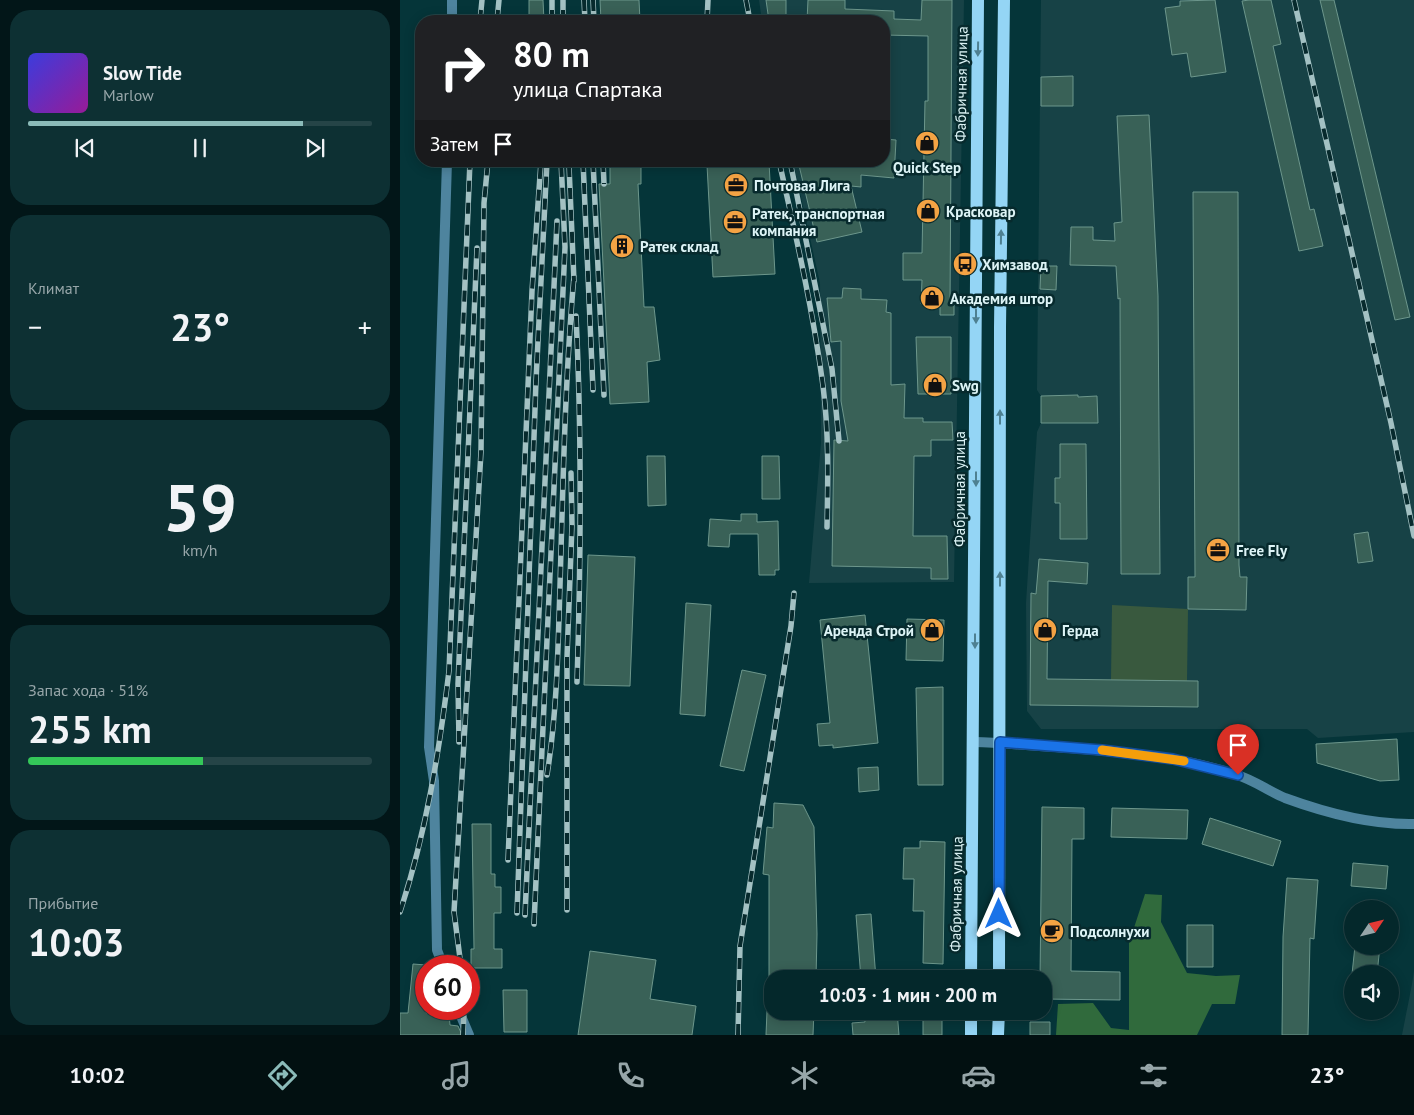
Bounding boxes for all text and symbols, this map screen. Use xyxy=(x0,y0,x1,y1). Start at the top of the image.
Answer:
street label: Фабричная улица xyxy=(950,26,972,142)
text: 80 m xyxy=(513,31,590,77)
icon: right xyxy=(430,35,495,100)
one-way arrow xyxy=(974,41,982,57)
text: Slow Tide xyxy=(103,61,182,85)
text: улица Спартака xyxy=(513,75,663,103)
text: Marlow xyxy=(103,85,154,105)
icon: arrive xyxy=(489,130,517,158)
shop icon: Quick Step xyxy=(914,130,940,156)
text: Затем xyxy=(430,132,479,156)
icon: previous xyxy=(71,134,99,162)
icon: pause xyxy=(186,134,214,162)
icon: next xyxy=(301,134,329,162)
place label: Quick Step xyxy=(893,158,961,177)
office icon: Почтовая Лига xyxy=(723,172,749,198)
place label: Почтовая Лига xyxy=(754,176,850,195)
shop icon: Красковар xyxy=(915,198,941,224)
place label: Красковар xyxy=(946,202,1016,221)
place label: Ратек, транспортная компания xyxy=(752,204,885,240)
office icon: Ратек, транспортная компания xyxy=(722,209,748,235)
one-way arrow xyxy=(997,228,1005,244)
building icon: Ратек склад xyxy=(609,233,635,259)
place label: Ратек склад xyxy=(640,237,719,256)
bus stop icon: Химзавод xyxy=(952,251,978,277)
place label: Химзавод xyxy=(982,255,1048,274)
text: Климат xyxy=(28,278,79,298)
shop icon: Академия штор xyxy=(919,285,945,311)
place label: Академия штор xyxy=(950,289,1053,308)
text: 23° xyxy=(170,302,230,351)
text: − xyxy=(28,308,42,345)
text: + xyxy=(358,308,372,345)
one-way arrow xyxy=(972,308,980,324)
shop icon: Swg xyxy=(922,372,948,398)
place label: Swg xyxy=(952,376,979,395)
one-way arrow xyxy=(996,408,1004,424)
street label: Фабричная улица xyxy=(950,431,969,547)
text: 59 xyxy=(163,465,237,549)
one-way arrow xyxy=(971,471,979,487)
office icon: Free Fly xyxy=(1205,537,1231,563)
text: km/h xyxy=(182,540,218,560)
place label: Free Fly xyxy=(1236,541,1288,560)
one-way arrow xyxy=(996,571,1004,587)
shop icon: Аренда Строй xyxy=(919,617,945,643)
shop icon: Герда xyxy=(1032,617,1058,643)
place label: Аренда Строй xyxy=(824,621,914,640)
place label: Герда xyxy=(1062,621,1099,640)
one-way arrow xyxy=(971,633,979,649)
text: Запас хода · 51% xyxy=(28,680,148,700)
text: 255 km xyxy=(28,704,152,753)
pin xyxy=(1217,724,1259,775)
icon: arrive xyxy=(1224,731,1252,759)
street label: Фабричная улица xyxy=(945,836,967,952)
position arrow xyxy=(972,887,1024,939)
text: Прибытие xyxy=(28,893,98,913)
north arrow xyxy=(1344,900,1399,955)
map controls xyxy=(1344,900,1399,1020)
text: 10:03 xyxy=(28,917,124,966)
cafe icon: Подсолнухи xyxy=(1039,918,1065,944)
place label: Подсолнухи xyxy=(1070,922,1149,941)
speed limit sign: 60 xyxy=(415,955,480,1020)
button: sound xyxy=(1344,965,1399,1020)
text: 10:03 · 1 мин · 200 m xyxy=(819,983,997,1007)
icon: directions xyxy=(265,1058,300,1093)
icon: music xyxy=(439,1058,474,1093)
icon: phone xyxy=(613,1058,648,1093)
icon: climate xyxy=(787,1058,822,1093)
icon: car xyxy=(961,1058,996,1093)
icon: filters xyxy=(1136,1058,1171,1093)
text: 10:02 xyxy=(70,1061,125,1089)
text: 23° xyxy=(1310,1061,1344,1089)

